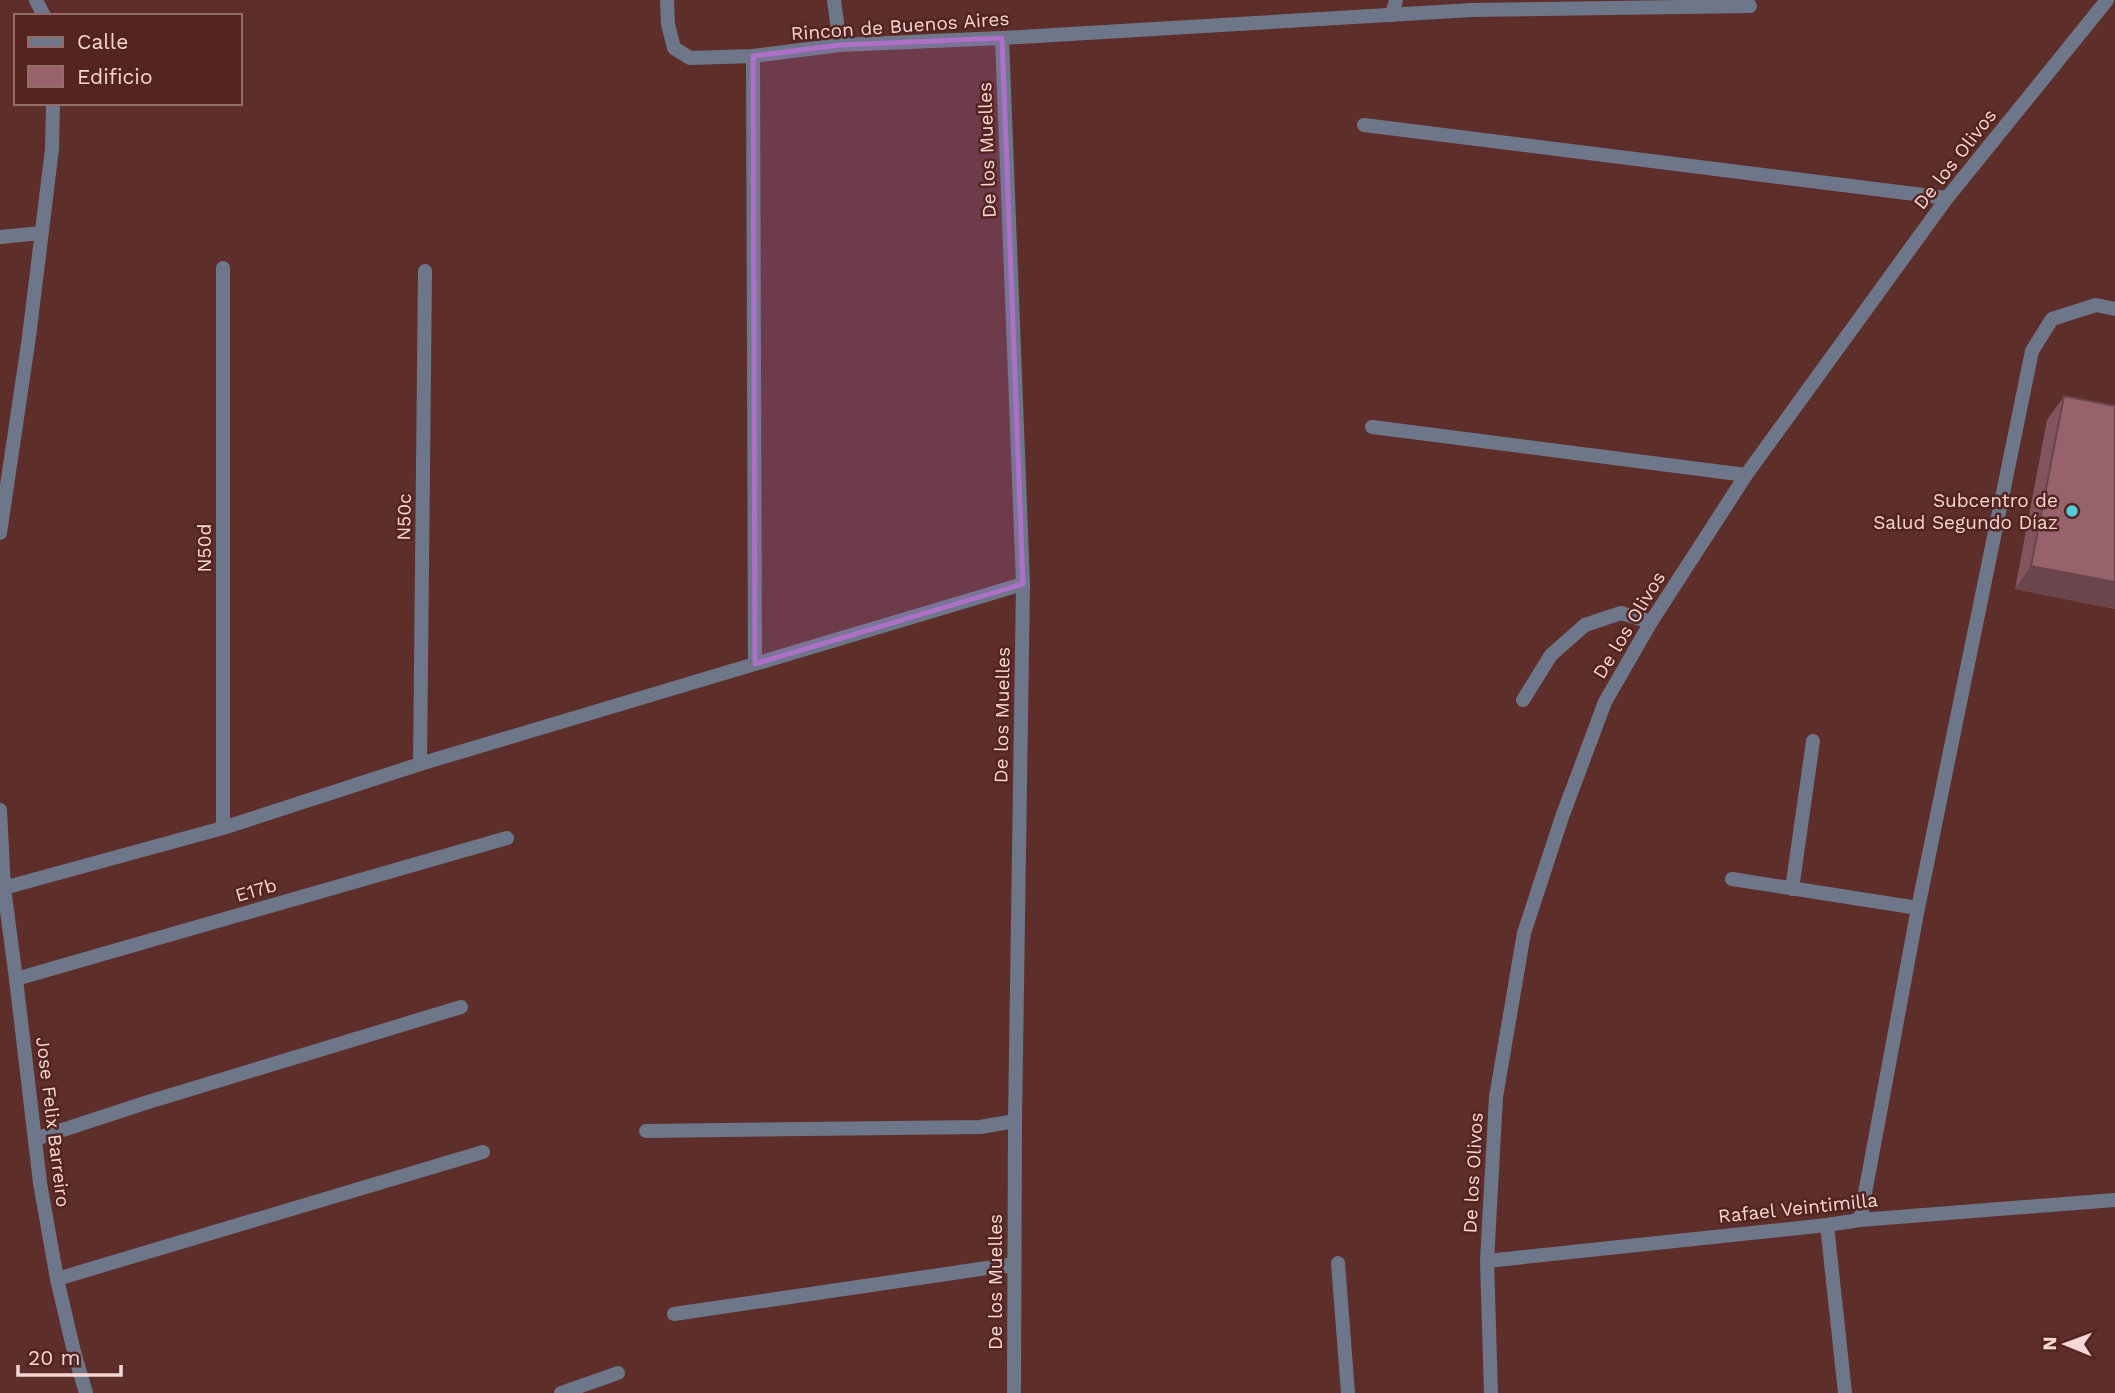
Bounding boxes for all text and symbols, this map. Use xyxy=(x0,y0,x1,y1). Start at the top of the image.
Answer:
street label: Rincon de Buenos Aires xyxy=(790,7,1010,45)
legend xyxy=(14,14,242,105)
text: Calle xyxy=(77,29,128,54)
text: Edificio xyxy=(77,64,153,89)
street label: De los Muelles xyxy=(973,82,1001,218)
street label: De los Olivos xyxy=(1909,104,2001,214)
place label: Subcentro de Salud Segundo Díaz xyxy=(1873,489,2058,534)
street label: N50c xyxy=(392,493,416,541)
marker: Subcentro de Salud Segundo Díaz xyxy=(2064,503,2080,519)
street label: N50d xyxy=(193,524,216,572)
street label: De los Olivos xyxy=(1588,567,1670,683)
street label: De los Muelles xyxy=(989,647,1015,783)
street label: E17b xyxy=(233,873,279,907)
street label: Jose Felix Barreiro xyxy=(31,1036,75,1208)
street label: De los Olivos xyxy=(1458,1112,1488,1234)
street label: Rafael Veintimilla xyxy=(1717,1188,1879,1228)
street label: De los Muelles xyxy=(984,1214,1007,1350)
north arrow xyxy=(2031,1309,2101,1379)
scale bar xyxy=(18,1334,121,1378)
text: N xyxy=(2038,1336,2061,1351)
text: 20 m xyxy=(28,1345,80,1370)

